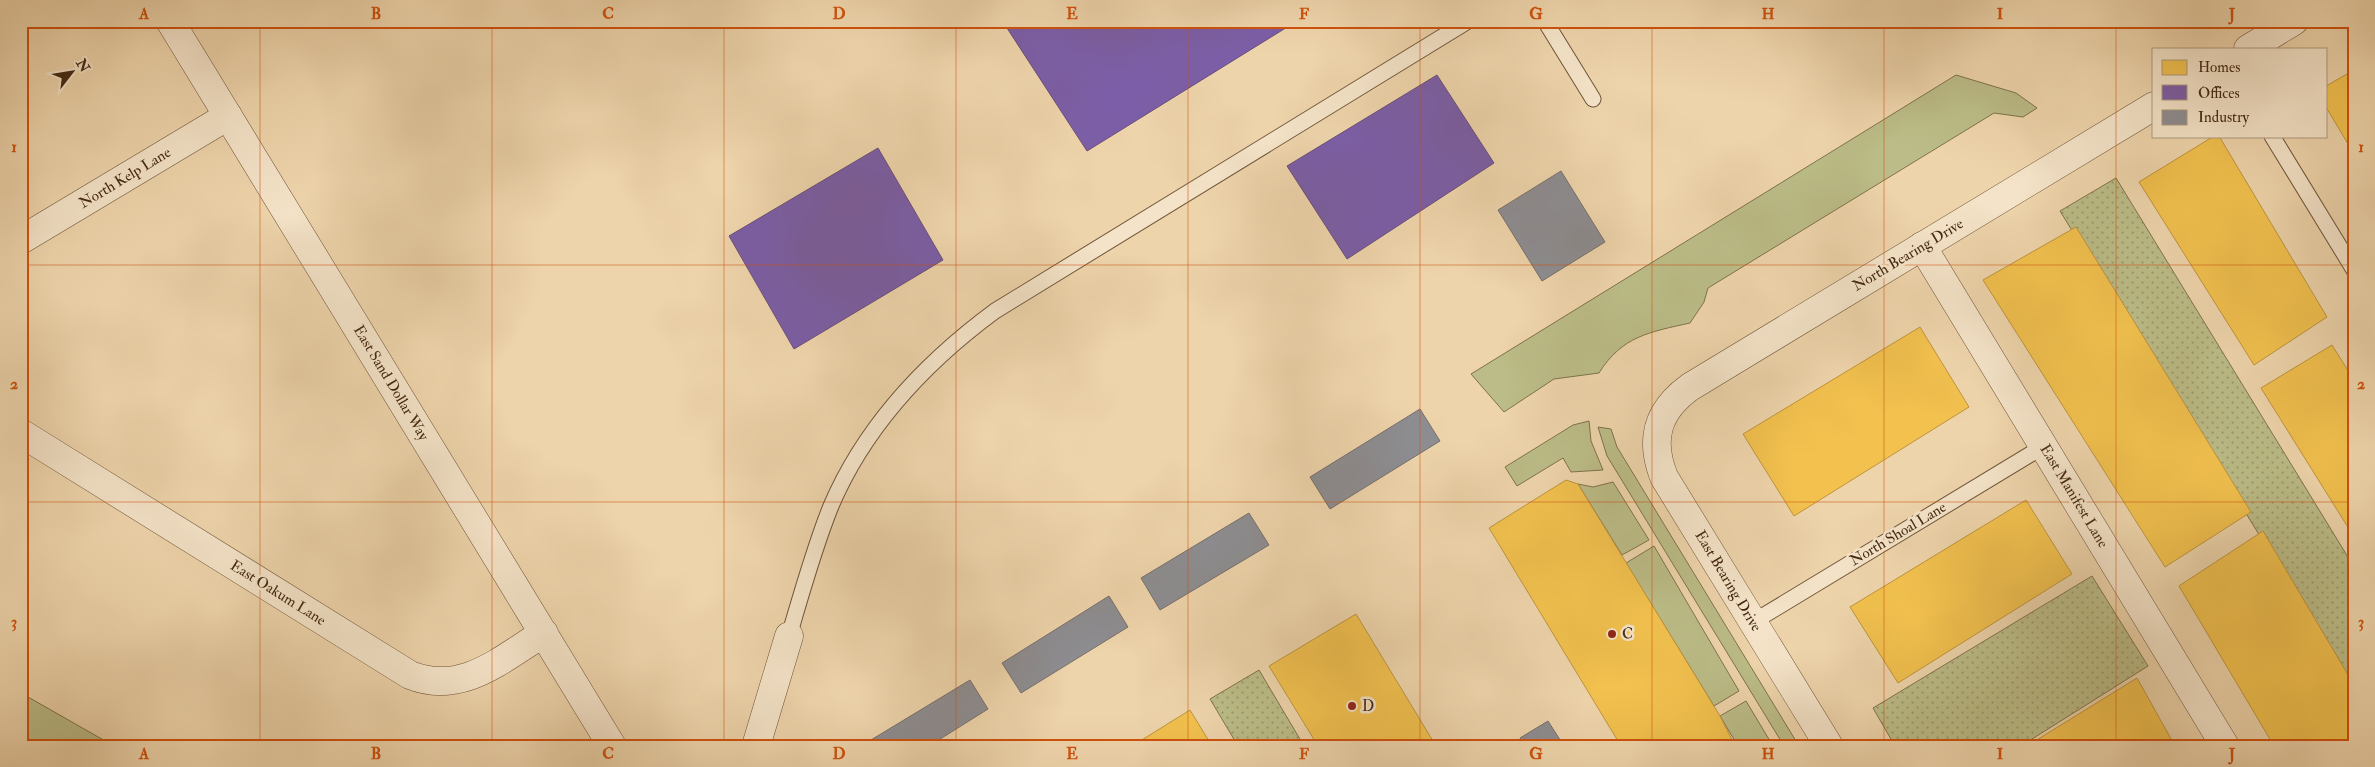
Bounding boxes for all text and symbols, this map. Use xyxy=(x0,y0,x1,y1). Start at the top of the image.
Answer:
text: A xyxy=(138,4,150,24)
text: B xyxy=(371,4,381,24)
text: C xyxy=(602,4,614,24)
text: D xyxy=(832,4,846,24)
text: E xyxy=(1066,4,1078,24)
text: F xyxy=(1299,4,1309,24)
text: G xyxy=(1529,4,1543,24)
text: H xyxy=(1761,4,1775,24)
text: I xyxy=(1997,4,2004,24)
text: J xyxy=(2228,4,2236,25)
north arrow xyxy=(48,48,98,98)
legend xyxy=(2152,48,2328,138)
text: N xyxy=(72,55,93,76)
text: Homes xyxy=(2198,58,2240,77)
text: Offices xyxy=(2198,84,2240,103)
text: Industry xyxy=(2198,108,2249,127)
text: 1 xyxy=(11,137,17,157)
text: 1 xyxy=(2358,137,2364,157)
street label: North Kelp Lane xyxy=(76,143,175,214)
street label: North Bearing Drive xyxy=(1849,214,1967,296)
street label: East Sand Dollar Way xyxy=(349,322,433,445)
text: 2 xyxy=(10,374,18,394)
text: 2 xyxy=(2357,374,2365,394)
street label: East Manifest Lane xyxy=(2036,441,2112,551)
street label: North Shoal Lane xyxy=(1846,498,1950,570)
street label: East Bearing Drive xyxy=(1690,527,1766,635)
street label: East Oakum Lane xyxy=(227,556,329,630)
text: 3 xyxy=(11,612,17,632)
text: 3 xyxy=(2358,612,2364,632)
place label: C xyxy=(1622,625,1633,644)
marker: C xyxy=(1606,628,1618,640)
place label: D xyxy=(1362,697,1374,716)
marker: D xyxy=(1346,700,1358,712)
text: A xyxy=(138,744,150,764)
text: B xyxy=(371,744,381,764)
text: C xyxy=(602,744,614,764)
text: D xyxy=(832,744,846,764)
text: E xyxy=(1066,744,1078,764)
text: F xyxy=(1299,744,1309,764)
text: G xyxy=(1529,744,1543,764)
text: H xyxy=(1761,744,1775,764)
text: I xyxy=(1997,744,2004,764)
text: J xyxy=(2228,744,2236,765)

